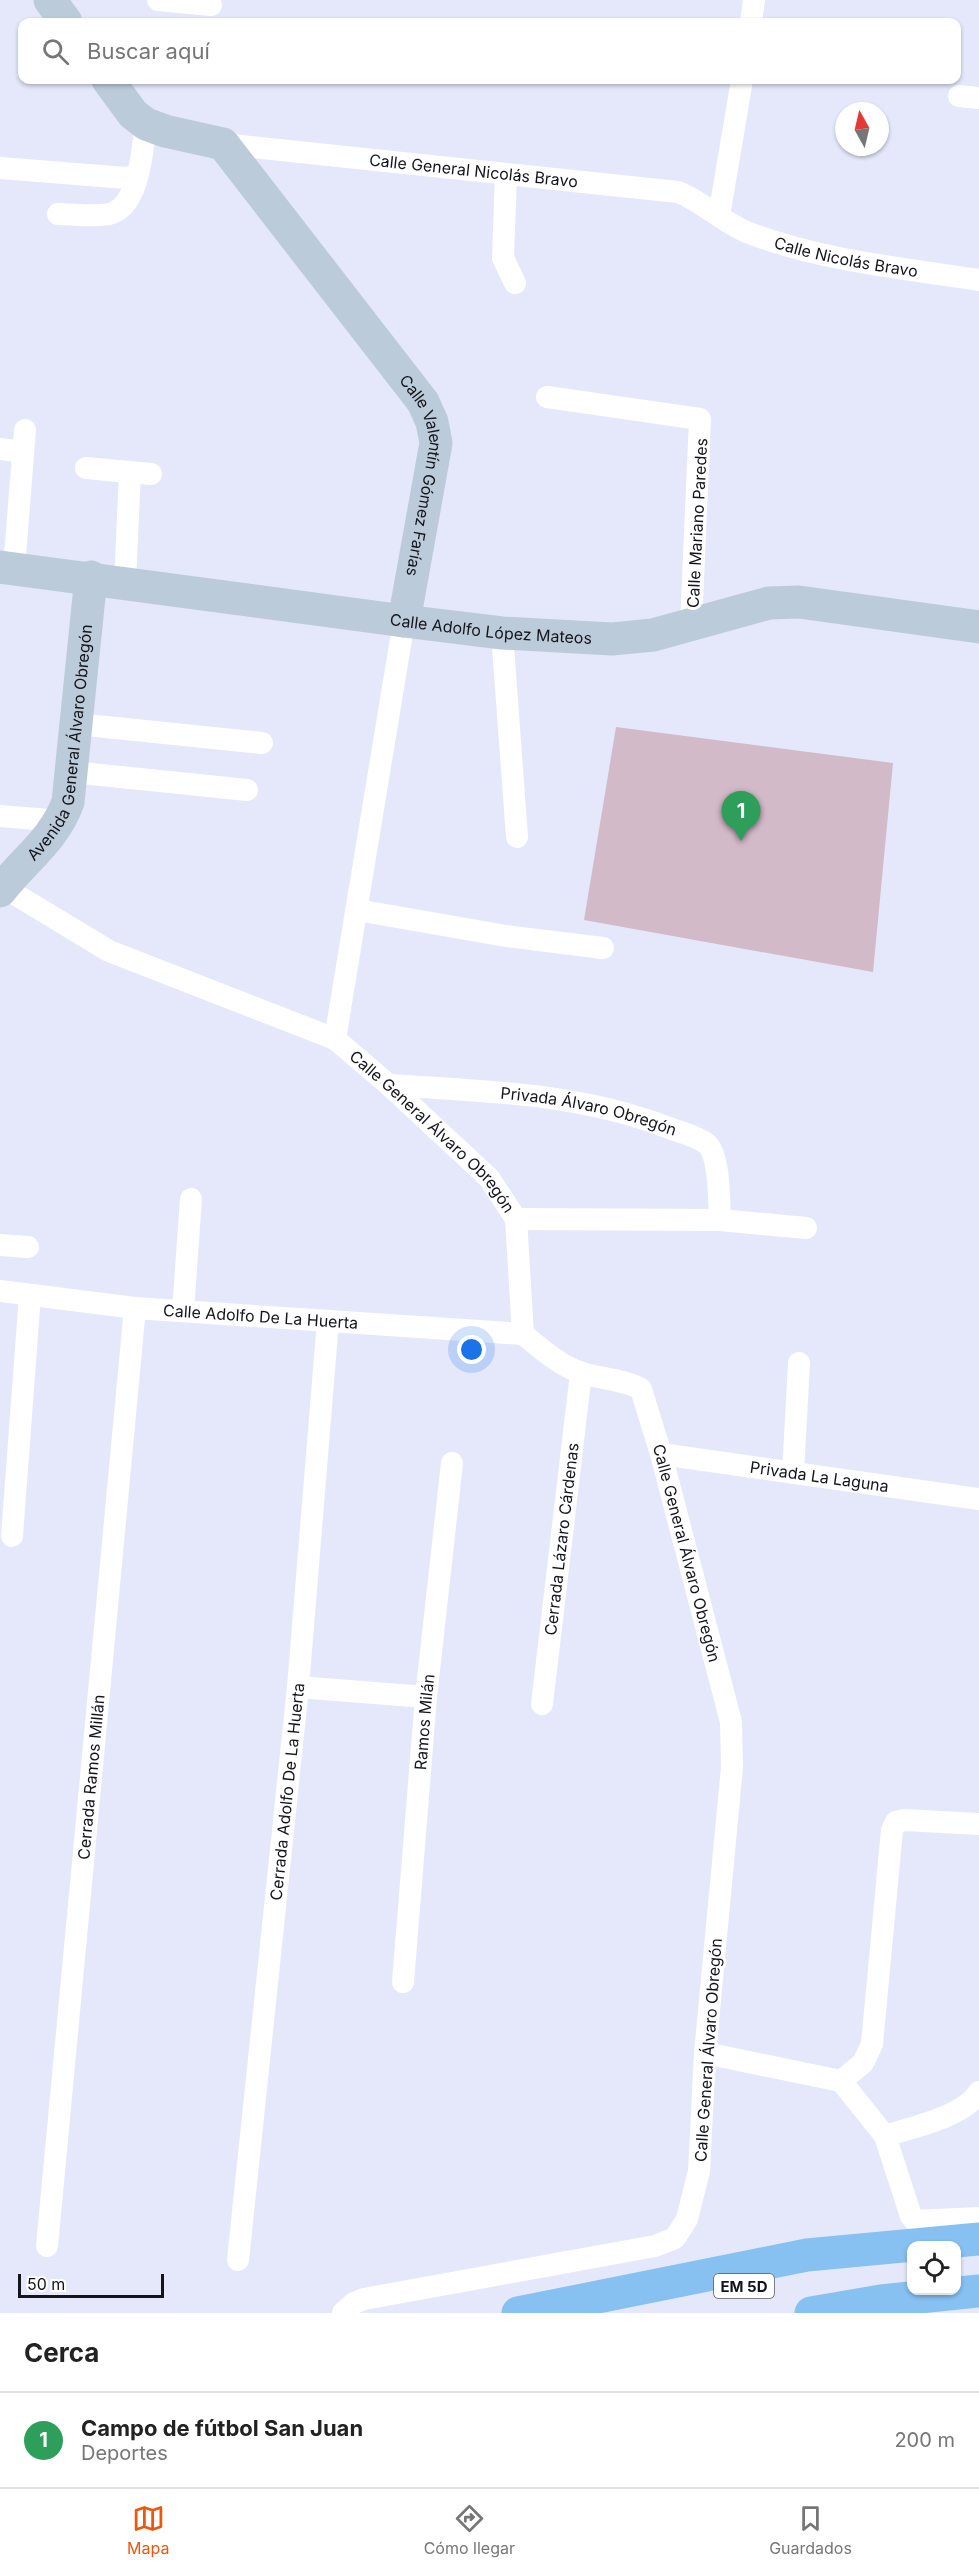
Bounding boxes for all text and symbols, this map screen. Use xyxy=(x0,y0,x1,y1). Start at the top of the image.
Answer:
search box xyxy=(18,18,961,84)
icon: search xyxy=(39,35,72,68)
text: Buscar aquí xyxy=(87,38,210,64)
north arrow xyxy=(835,102,889,156)
street label: Calle General Nicolás Bravo xyxy=(368,149,579,191)
street label: Calle Nicolás Bravo xyxy=(772,232,919,281)
street label: Calle Valentín Gómez Farías xyxy=(395,370,446,578)
street label: Calle Mariano Paredes xyxy=(683,437,711,609)
street label: Calle Adolfo López Mateos xyxy=(389,609,593,648)
street label: Avenida General Álvaro Obregón xyxy=(22,623,96,865)
pin: 1 xyxy=(722,792,760,841)
street label: Calle General Álvaro Obregón xyxy=(346,1046,519,1216)
street label: Privada Álvaro Obregón xyxy=(500,1083,679,1140)
street label: Calle Adolfo De La Huerta xyxy=(163,1300,359,1333)
your location xyxy=(457,1335,486,1364)
street label: Cerrada Lázaro Cárdenas xyxy=(540,1442,583,1637)
street label: Calle General Álvaro Obregón xyxy=(649,1442,725,1664)
street label: Privada La Laguna xyxy=(749,1457,890,1496)
street label: Ramos Milán xyxy=(410,1673,439,1771)
street label: Cerrada Adolfo De La Huerta xyxy=(266,1682,308,1901)
street label: Cerrada Ramos Millán xyxy=(73,1694,109,1861)
street label: Calle General Álvaro Obregón xyxy=(690,1937,726,2163)
map controls xyxy=(907,2241,961,2295)
button: locate xyxy=(907,2241,961,2295)
scale bar xyxy=(18,2271,164,2298)
text: 50 m xyxy=(27,2274,65,2294)
road number: EM 5D xyxy=(714,2274,774,2298)
text: Cerca xyxy=(24,2337,99,2368)
text: Campo de fútbol San Juan xyxy=(81,2415,363,2441)
text: 1 xyxy=(39,2428,48,2452)
text: 200 m xyxy=(894,2428,955,2452)
text: Deportes xyxy=(81,2441,168,2465)
tab: Mapa xyxy=(127,2502,169,2558)
tab: Cómo llegar xyxy=(424,2502,515,2558)
tab: Guardados xyxy=(769,2502,852,2558)

